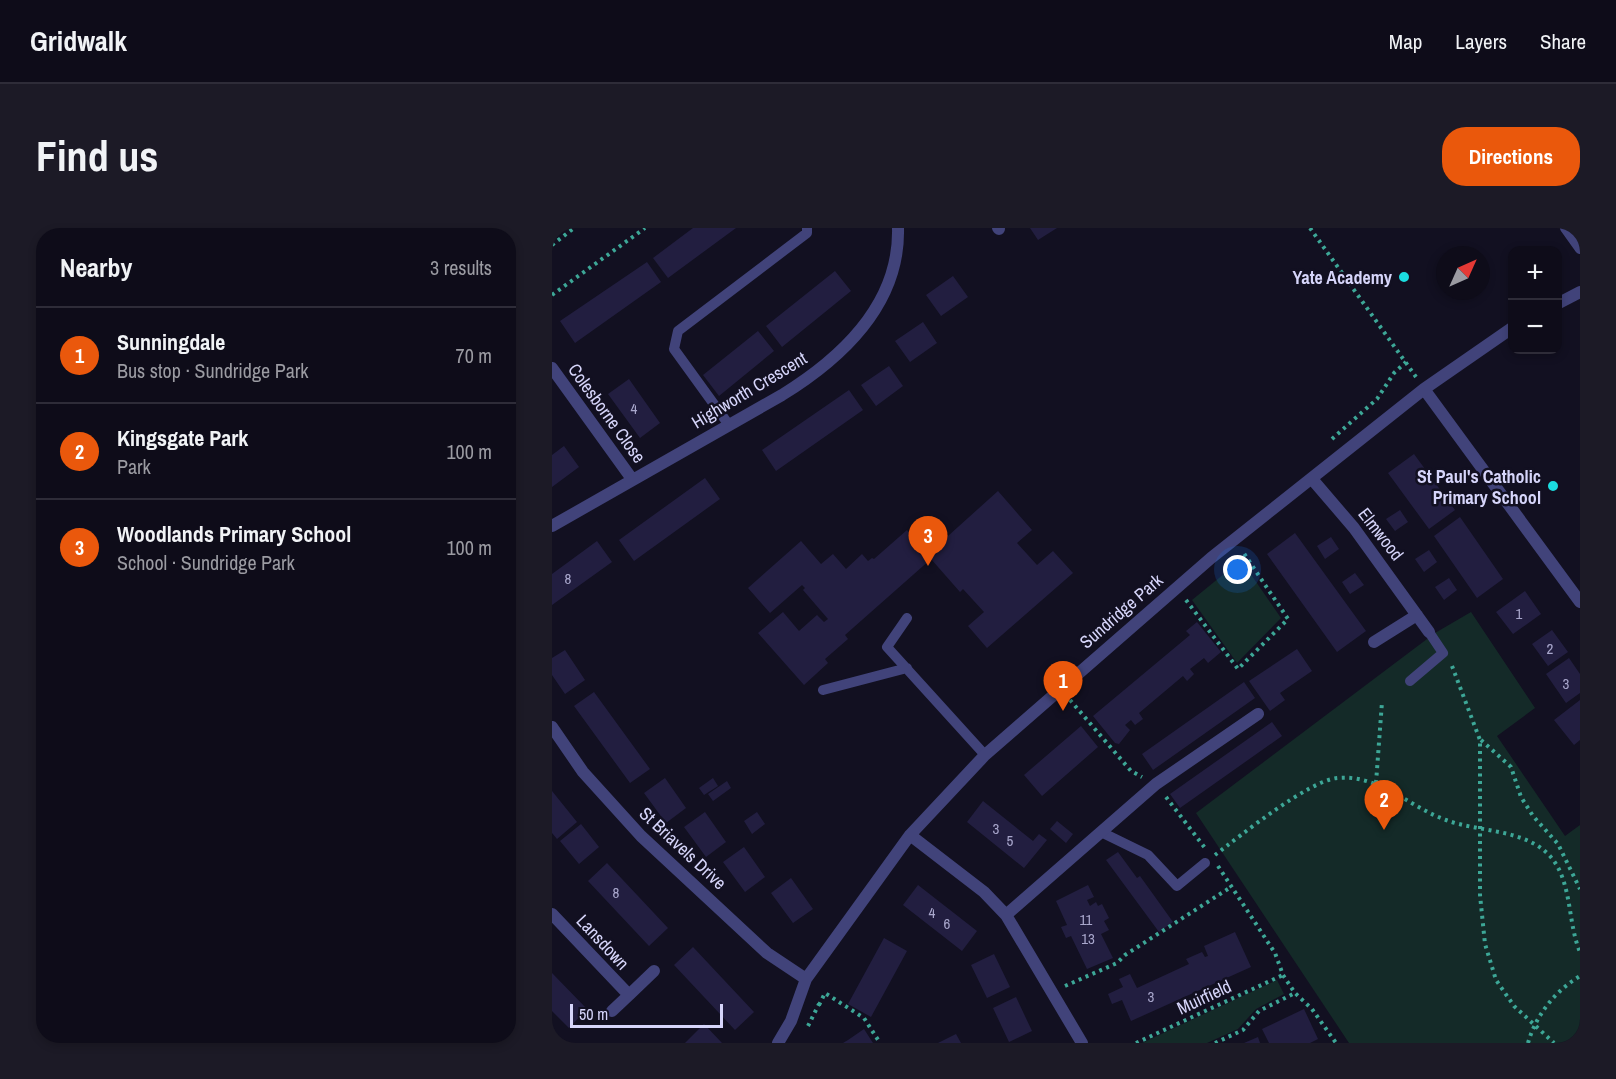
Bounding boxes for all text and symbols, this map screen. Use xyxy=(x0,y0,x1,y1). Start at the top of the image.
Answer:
text: Gridwalk xyxy=(30,22,127,60)
text: Map xyxy=(1389,27,1422,56)
text: Layers xyxy=(1455,27,1507,56)
text: Share xyxy=(1540,27,1586,56)
button: Directions xyxy=(1442,127,1580,186)
text: Find us xyxy=(36,128,158,184)
north arrow xyxy=(1436,246,1490,300)
map controls xyxy=(1508,246,1562,354)
button: + xyxy=(1508,246,1562,300)
text: Nearby xyxy=(60,250,132,285)
text: 3 results xyxy=(430,254,492,281)
place label: Yate Academy xyxy=(1292,265,1393,290)
marker: Yate Academy xyxy=(1397,270,1411,284)
button: − xyxy=(1508,300,1562,354)
text: Sunningdale xyxy=(117,327,225,357)
text: 1 xyxy=(75,342,84,369)
text: 70 m xyxy=(456,342,492,369)
street label: Highworth Crescent xyxy=(687,346,811,434)
text: Bus stop · Sundridge Park xyxy=(117,357,308,384)
street label: Colesborne Close xyxy=(562,358,652,468)
house number: 4 xyxy=(631,398,638,419)
text: Kingsgate Park xyxy=(117,423,248,453)
text: 2 xyxy=(75,438,84,465)
text: 100 m xyxy=(446,438,492,465)
text: Park xyxy=(117,453,151,480)
place label: St Paul's Catholic Primary School xyxy=(1417,464,1541,510)
marker: St Paul's Catholic Primary School xyxy=(1546,479,1560,493)
street label: Elmwood xyxy=(1352,502,1410,566)
pin: 3 xyxy=(908,516,947,566)
text: Woodlands Primary School xyxy=(117,519,351,549)
text: 3 xyxy=(75,534,84,561)
text: 100 m xyxy=(446,534,492,561)
text: School · Sundridge Park xyxy=(117,549,295,576)
your location xyxy=(1223,555,1252,584)
house number: 8 xyxy=(565,568,572,589)
street label: Sundridge Park xyxy=(1074,568,1168,654)
house number: 1 xyxy=(1516,603,1523,624)
house number: 2 xyxy=(1547,638,1554,659)
pin: 1 xyxy=(1044,662,1082,711)
house number: 3 xyxy=(1563,673,1570,694)
pin: 2 xyxy=(1364,780,1404,830)
street label: St Briavels Drive xyxy=(634,801,732,895)
house number: 3 xyxy=(993,818,1000,839)
house number: 5 xyxy=(1007,830,1014,851)
house number: 8 xyxy=(613,882,620,903)
house number: 4 xyxy=(929,902,936,923)
street label: Lansdown xyxy=(571,909,635,975)
house number: 11 xyxy=(1080,909,1093,930)
house number: 6 xyxy=(944,913,951,934)
house number: 13 xyxy=(1081,928,1095,949)
street label: Muirfield xyxy=(1173,974,1235,1020)
house number: 3 xyxy=(1148,986,1155,1007)
scale bar xyxy=(570,1001,723,1028)
text: 50 m xyxy=(579,1003,608,1025)

